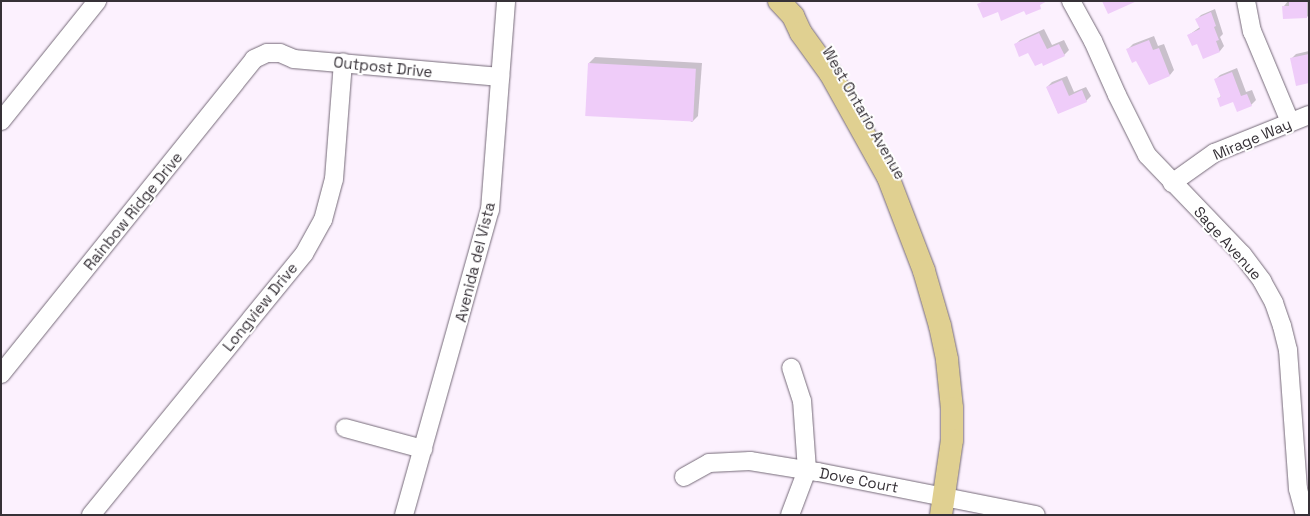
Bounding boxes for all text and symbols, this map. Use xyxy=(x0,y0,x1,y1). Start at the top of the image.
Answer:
street label: West Ontario Avenue xyxy=(819,43,909,183)
street label: Outpost Drive xyxy=(333,53,433,81)
street label: Mirage Way xyxy=(1210,114,1294,164)
street label: Rainbow Ridge Drive xyxy=(80,148,186,274)
street label: Avenida del Vista xyxy=(451,200,499,324)
street label: Sage Avenue xyxy=(1190,202,1266,284)
street label: Longview Drive xyxy=(219,259,301,355)
street label: Dove Court xyxy=(818,464,900,496)

